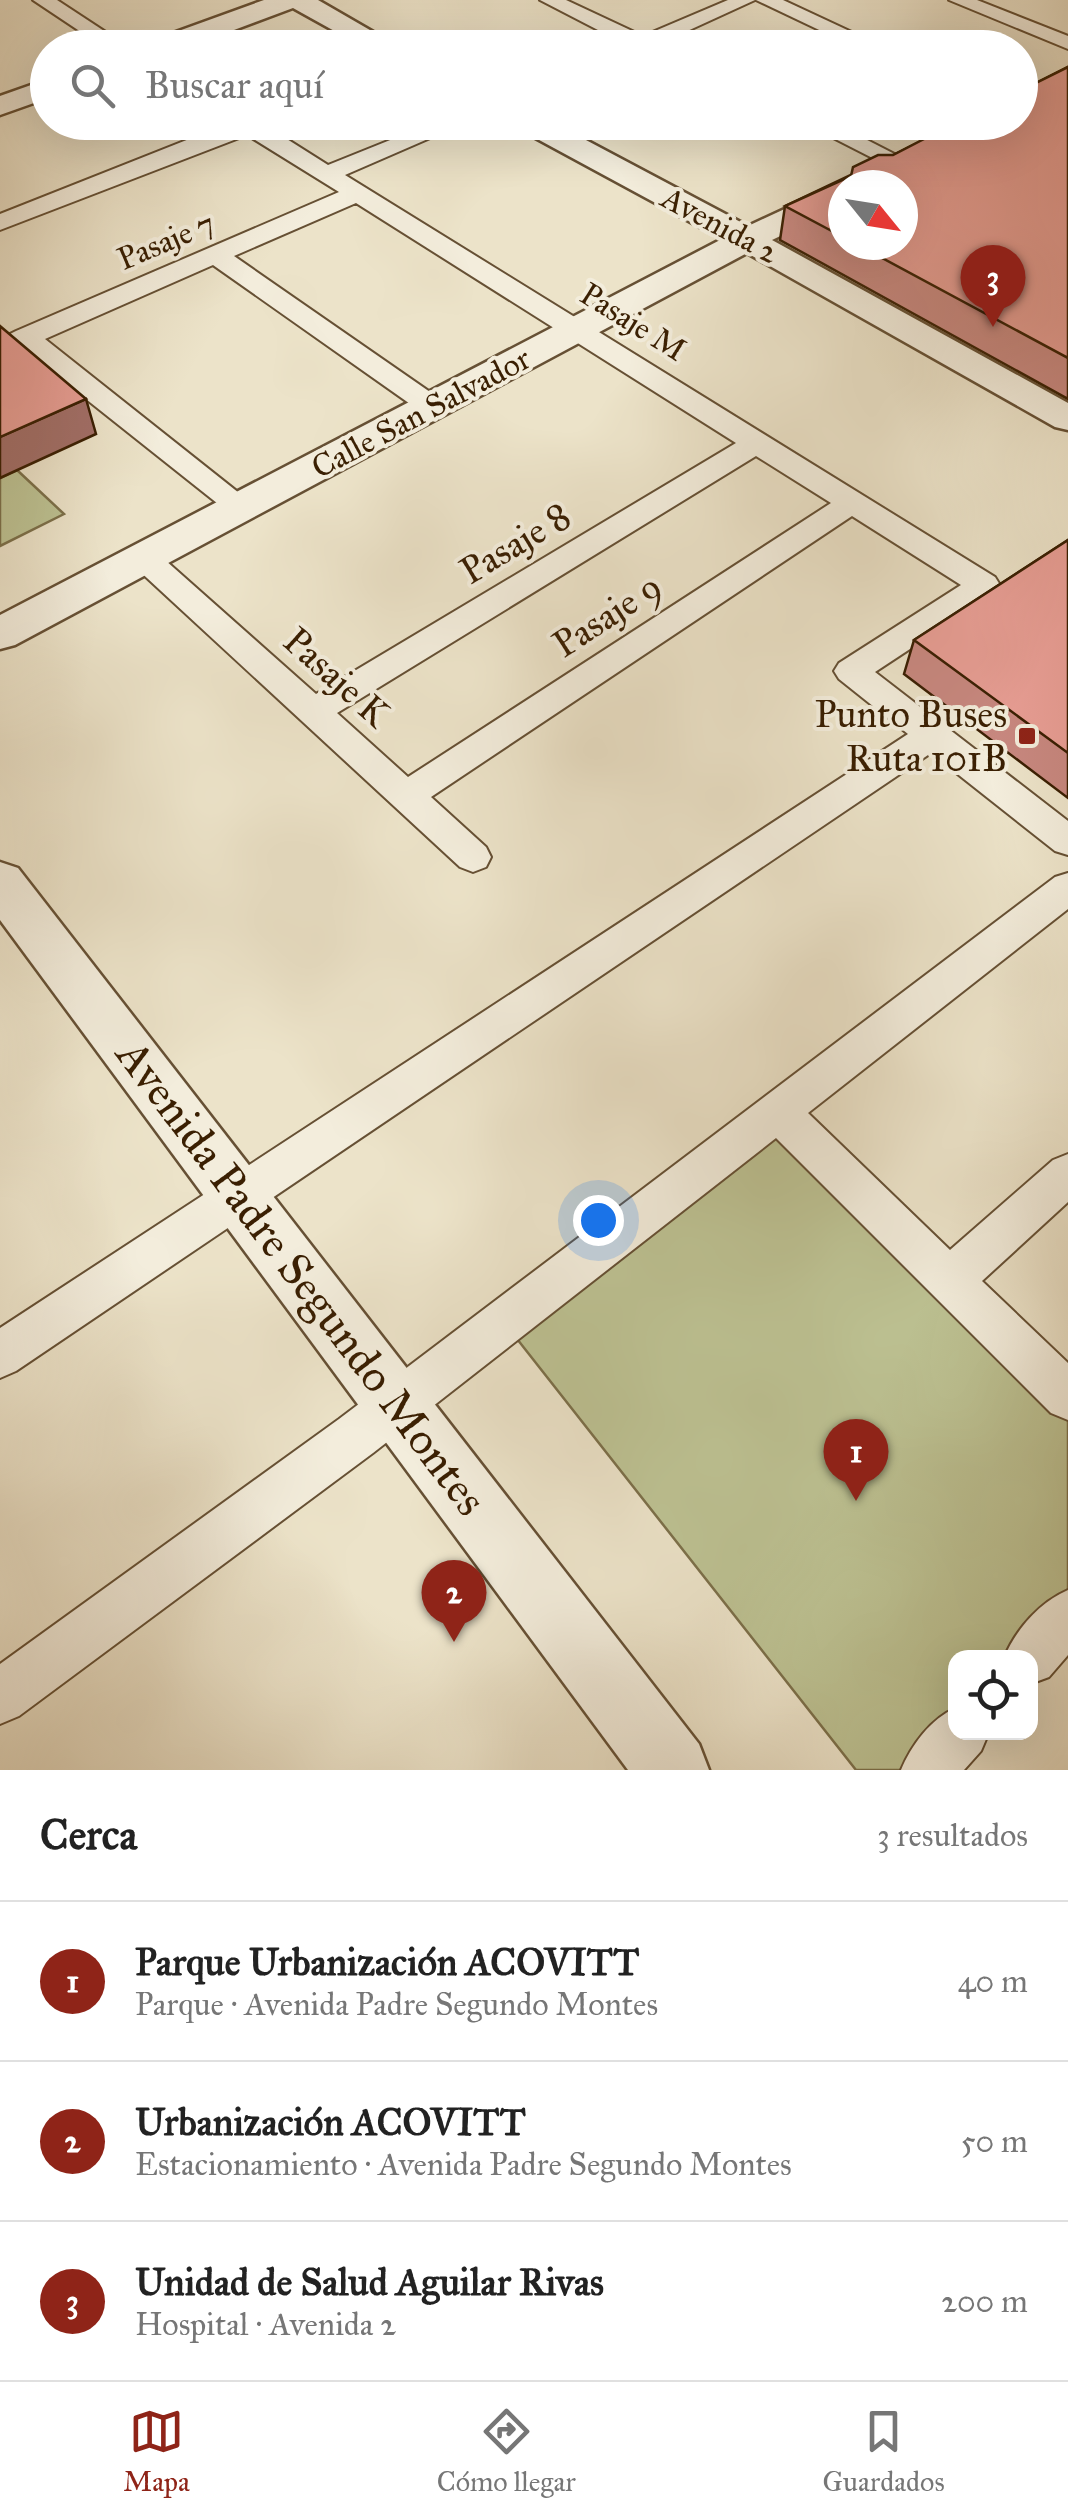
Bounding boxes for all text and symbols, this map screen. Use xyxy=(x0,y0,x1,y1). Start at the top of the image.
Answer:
search box xyxy=(30,30,1038,140)
icon: search xyxy=(65,58,120,113)
text: Buscar aquí xyxy=(145,62,324,108)
north arrow xyxy=(828,170,918,260)
street label: Avenida 2 xyxy=(653,177,785,272)
street label: Pasaje 7 xyxy=(112,203,220,279)
pin: 3 xyxy=(960,245,1026,327)
street label: Pasaje M xyxy=(573,274,693,370)
street label: Calle San Salvador xyxy=(305,339,537,487)
street label: Pasaje 8 xyxy=(452,492,578,594)
street label: Pasaje 9 xyxy=(544,563,670,667)
street label: Pasaje K xyxy=(274,617,400,737)
place label: Punto Buses Ruta 101B xyxy=(815,691,1007,781)
marker: Punto Buses Ruta 101B xyxy=(1016,725,1038,747)
street label: Avenida Padre Segundo Montes xyxy=(104,1027,499,1526)
your location xyxy=(573,1195,624,1246)
pin: 1 xyxy=(824,1418,888,1501)
pin: 2 xyxy=(422,1560,486,1642)
map controls xyxy=(948,1650,1038,1740)
button: locate xyxy=(948,1650,1038,1740)
text: Cerca xyxy=(40,1809,137,1861)
text: 3 resultados xyxy=(877,1816,1028,1855)
text: Parque Urbanización ACOVITT xyxy=(135,1939,639,1985)
text: 1 xyxy=(66,1962,79,2001)
text: 40 m xyxy=(958,1962,1028,2001)
text: Parque · Avenida Padre Segundo Montes xyxy=(135,1985,658,2024)
text: Urbanización ACOVITT xyxy=(135,2099,526,2145)
text: 2 xyxy=(65,2122,80,2161)
text: 50 m xyxy=(961,2122,1028,2161)
text: Estacionamiento · Avenida Padre Segundo Montes xyxy=(135,2145,792,2184)
text: Unidad de Salud Aguilar Rivas xyxy=(135,2259,604,2305)
text: 3 xyxy=(66,2282,79,2321)
text: 200 m xyxy=(941,2282,1028,2321)
text: Hospital · Avenida 2 xyxy=(135,2305,396,2344)
tab: Mapa xyxy=(123,2404,190,2499)
tab: Cómo llegar xyxy=(437,2404,576,2499)
tab: Guardados xyxy=(823,2404,945,2499)

